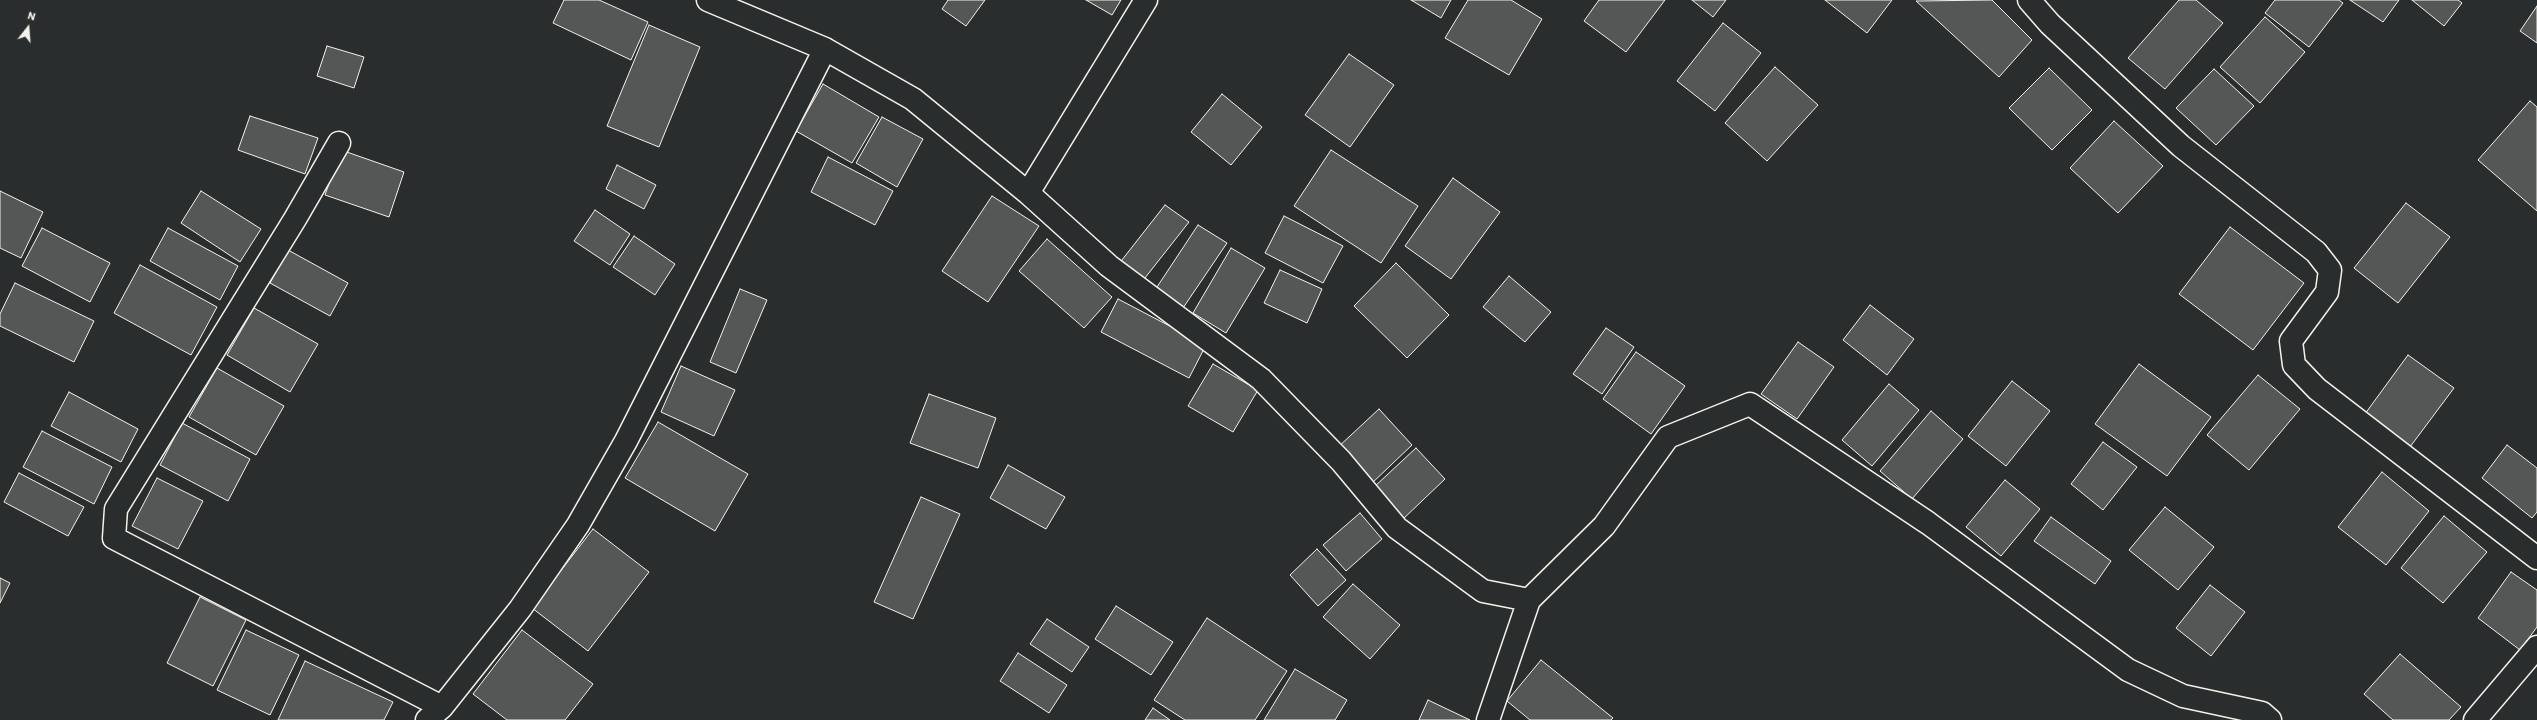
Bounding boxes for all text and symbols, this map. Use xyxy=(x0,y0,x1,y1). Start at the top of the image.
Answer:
north arrow xyxy=(8,8,48,48)
text: N xyxy=(26,9,37,23)

